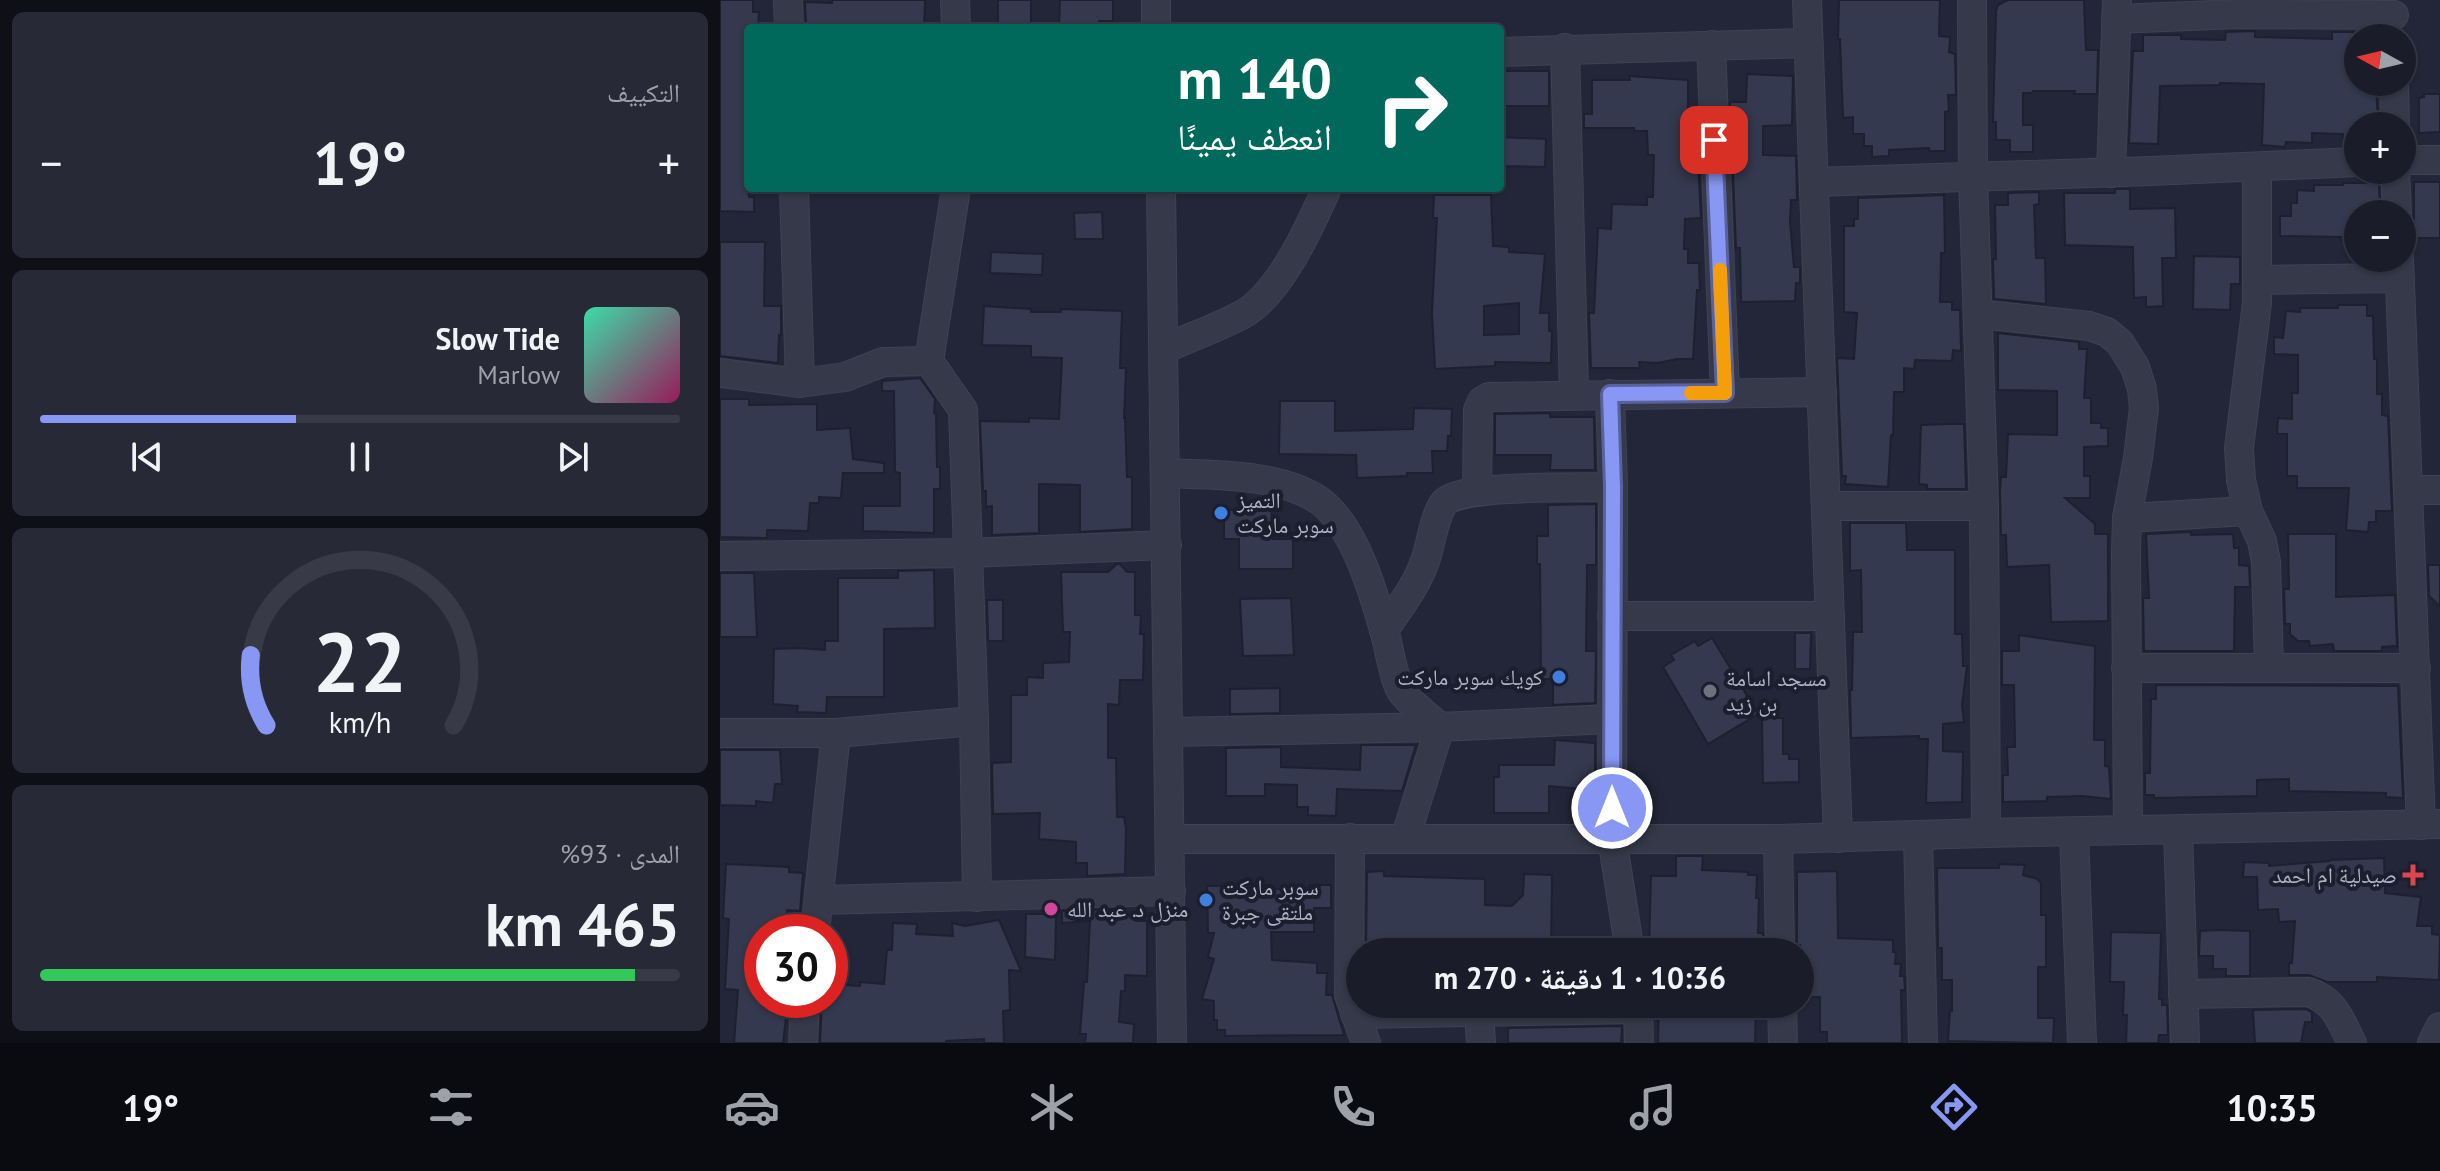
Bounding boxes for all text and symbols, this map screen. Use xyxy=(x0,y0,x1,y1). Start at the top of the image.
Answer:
north arrow xyxy=(2344,24,2416,96)
map controls xyxy=(2344,24,2416,272)
text: 140 m xyxy=(1177,42,1332,114)
icon: right xyxy=(1360,56,1464,160)
text: التكييف xyxy=(607,76,680,109)
pin xyxy=(1680,106,1748,174)
button: + xyxy=(2344,112,2416,184)
text: انعطف يمينًا xyxy=(1177,113,1332,160)
icon: arrive xyxy=(1692,118,1736,162)
text: 19° xyxy=(313,124,407,202)
text: − xyxy=(40,134,62,191)
text: + xyxy=(658,134,680,191)
button: − xyxy=(2344,200,2416,272)
text: Slow Tide xyxy=(436,319,560,358)
text: Marlow xyxy=(477,358,560,391)
icon: previous xyxy=(125,435,169,479)
icon: pause xyxy=(338,435,382,479)
icon: next xyxy=(551,435,595,479)
place label: التميز سوبر ماركت xyxy=(1236,486,1334,539)
marker: التميز سوبر ماركت xyxy=(1212,504,1230,522)
text: 22 xyxy=(313,607,407,715)
place label: كويك سوبر ماركت xyxy=(1397,663,1543,691)
place label: مسجد اسامة بن زيد xyxy=(1726,664,1827,717)
marker: كويك سوبر ماركت xyxy=(1550,668,1568,686)
marker: مسجد اسامة بن زيد xyxy=(1701,682,1719,700)
text: km/h xyxy=(329,705,391,742)
position arrow xyxy=(1570,766,1654,850)
text: المدى · 93% xyxy=(560,837,680,870)
place label: صيدلية ام احمد xyxy=(2272,861,2397,890)
marker: صيدلية ام احمد xyxy=(2404,866,2422,884)
place label: سوبر ماركت ملتقى جبرة xyxy=(1222,873,1319,926)
text: 465 km xyxy=(485,885,680,963)
marker: سوبر ماركت ملتقى جبرة xyxy=(1197,891,1215,909)
place label: منزل د. عبد الله xyxy=(1067,895,1188,923)
marker: منزل د. عبد الله xyxy=(1042,900,1060,918)
speed limit sign: 30 xyxy=(744,914,848,1018)
text: 10:36 · 1 دقيقة · 270 m xyxy=(1434,958,1726,997)
icon: filters xyxy=(423,1079,479,1135)
icon: car xyxy=(724,1079,780,1135)
icon: climate xyxy=(1024,1079,1080,1135)
icon: phone xyxy=(1325,1079,1381,1135)
icon: music xyxy=(1625,1079,1681,1135)
icon: directions xyxy=(1926,1079,1982,1135)
text: 19° xyxy=(122,1084,179,1131)
text: 10:35 xyxy=(2226,1084,2318,1131)

